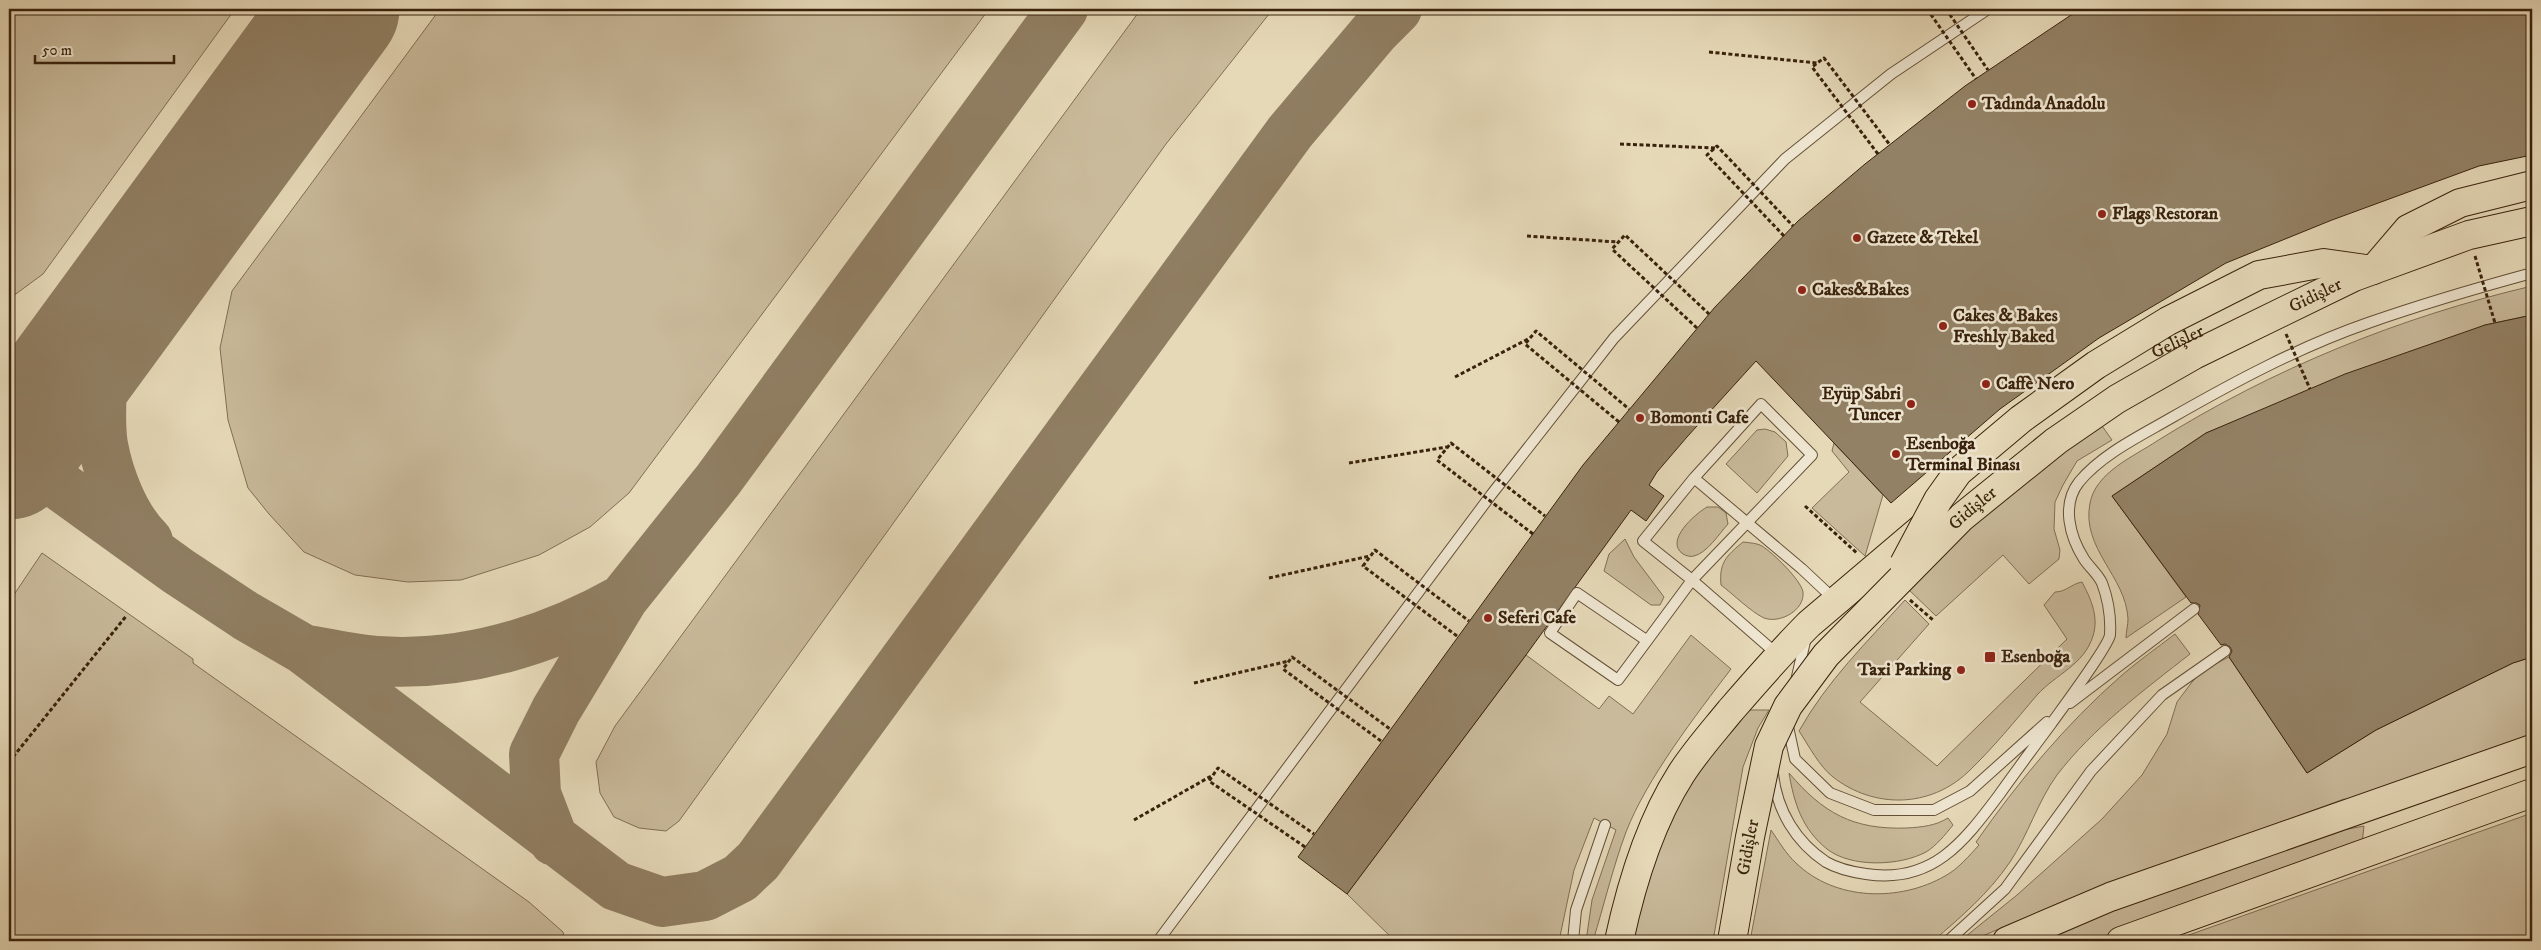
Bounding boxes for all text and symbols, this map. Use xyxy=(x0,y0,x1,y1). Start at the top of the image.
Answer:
scale bar xyxy=(35,32,174,64)
text: 50 m xyxy=(42,41,72,60)
place label: Tadında Anadolu xyxy=(1981,93,2106,115)
marker: Tadında Anadolu xyxy=(1966,98,1978,110)
place label: Flags Restoran xyxy=(2112,203,2219,225)
marker: Flags Restoran xyxy=(2096,208,2108,220)
place label: Gazete & Tekel xyxy=(1867,227,1979,249)
marker: Gazete & Tekel xyxy=(1851,232,1863,244)
street label: Gidişler xyxy=(2285,273,2346,318)
place label: Cakes&Bakes xyxy=(1812,279,1909,301)
marker: Cakes&Bakes xyxy=(1796,284,1808,296)
place label: Cakes & Bakes Freshly Baked xyxy=(1953,305,2058,348)
marker: Cakes & Bakes Freshly Baked xyxy=(1937,320,1949,332)
street label: Gelişler xyxy=(2148,320,2208,364)
place label: Caffè Nero xyxy=(1996,373,2075,395)
marker: Caffè Nero xyxy=(1980,378,1992,390)
place label: Eyüp Sabri Tuncer xyxy=(1822,383,1901,426)
marker: Eyüp Sabri Tuncer xyxy=(1905,398,1917,410)
place label: Bomonti Cafe xyxy=(1650,407,1749,429)
marker: Bomonti Cafe xyxy=(1634,412,1646,424)
place label: Esenboğa Terminal Binası xyxy=(1905,433,2020,476)
marker: Esenboğa Terminal Binası xyxy=(1890,448,1902,460)
street label: Gidişler xyxy=(1944,482,2002,535)
place label: Seferi Cafe xyxy=(1498,607,1576,629)
marker: Seferi Cafe xyxy=(1482,612,1494,624)
place label: Esenboğa xyxy=(2001,646,2071,668)
marker: Esenboğa xyxy=(1983,650,1997,664)
place label: Taxi Parking xyxy=(1857,659,1952,681)
marker: Taxi Parking xyxy=(1955,664,1967,676)
street label: Gidişler xyxy=(1733,817,1764,877)

